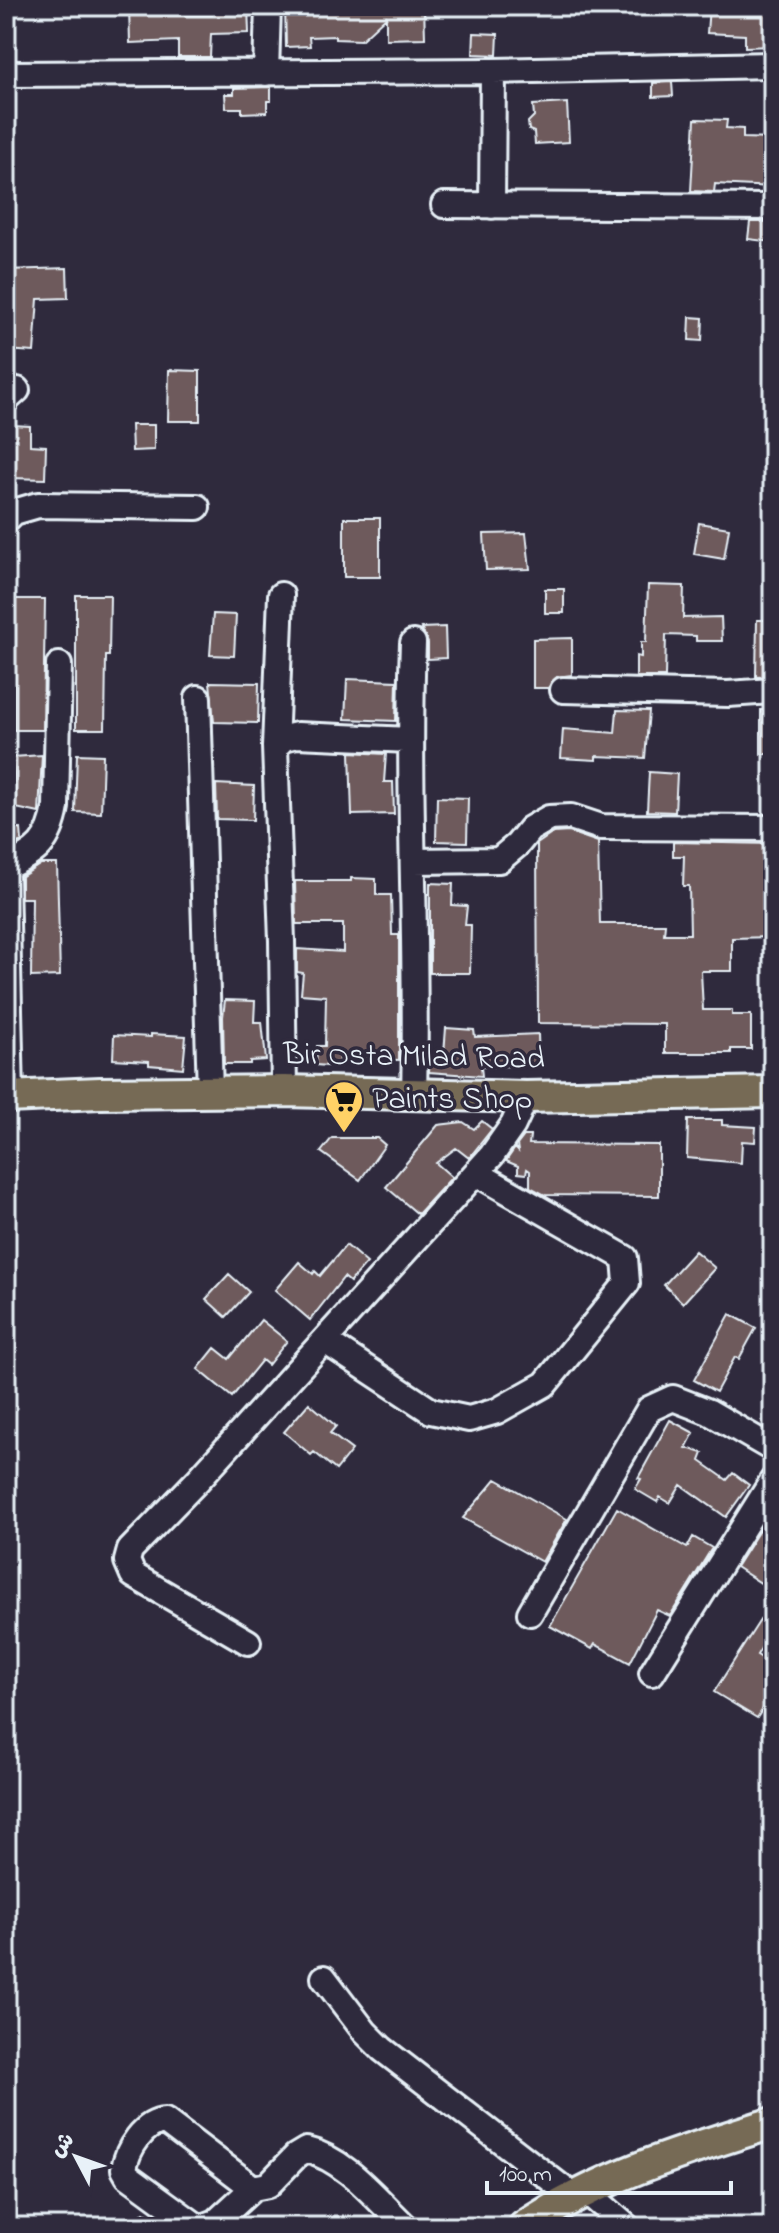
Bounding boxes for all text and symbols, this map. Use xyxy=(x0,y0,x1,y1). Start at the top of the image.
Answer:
street label: Bir Osta Milad Road xyxy=(282,1032,545,1084)
place label: Paints Shop xyxy=(372,1077,532,1124)
supermarket icon: Paints Shop xyxy=(323,1079,365,1134)
north arrow xyxy=(36,2117,116,2197)
text: ش xyxy=(43,2126,83,2165)
scale bar xyxy=(487,2145,731,2195)
text: 100 m xyxy=(499,2158,552,2193)

